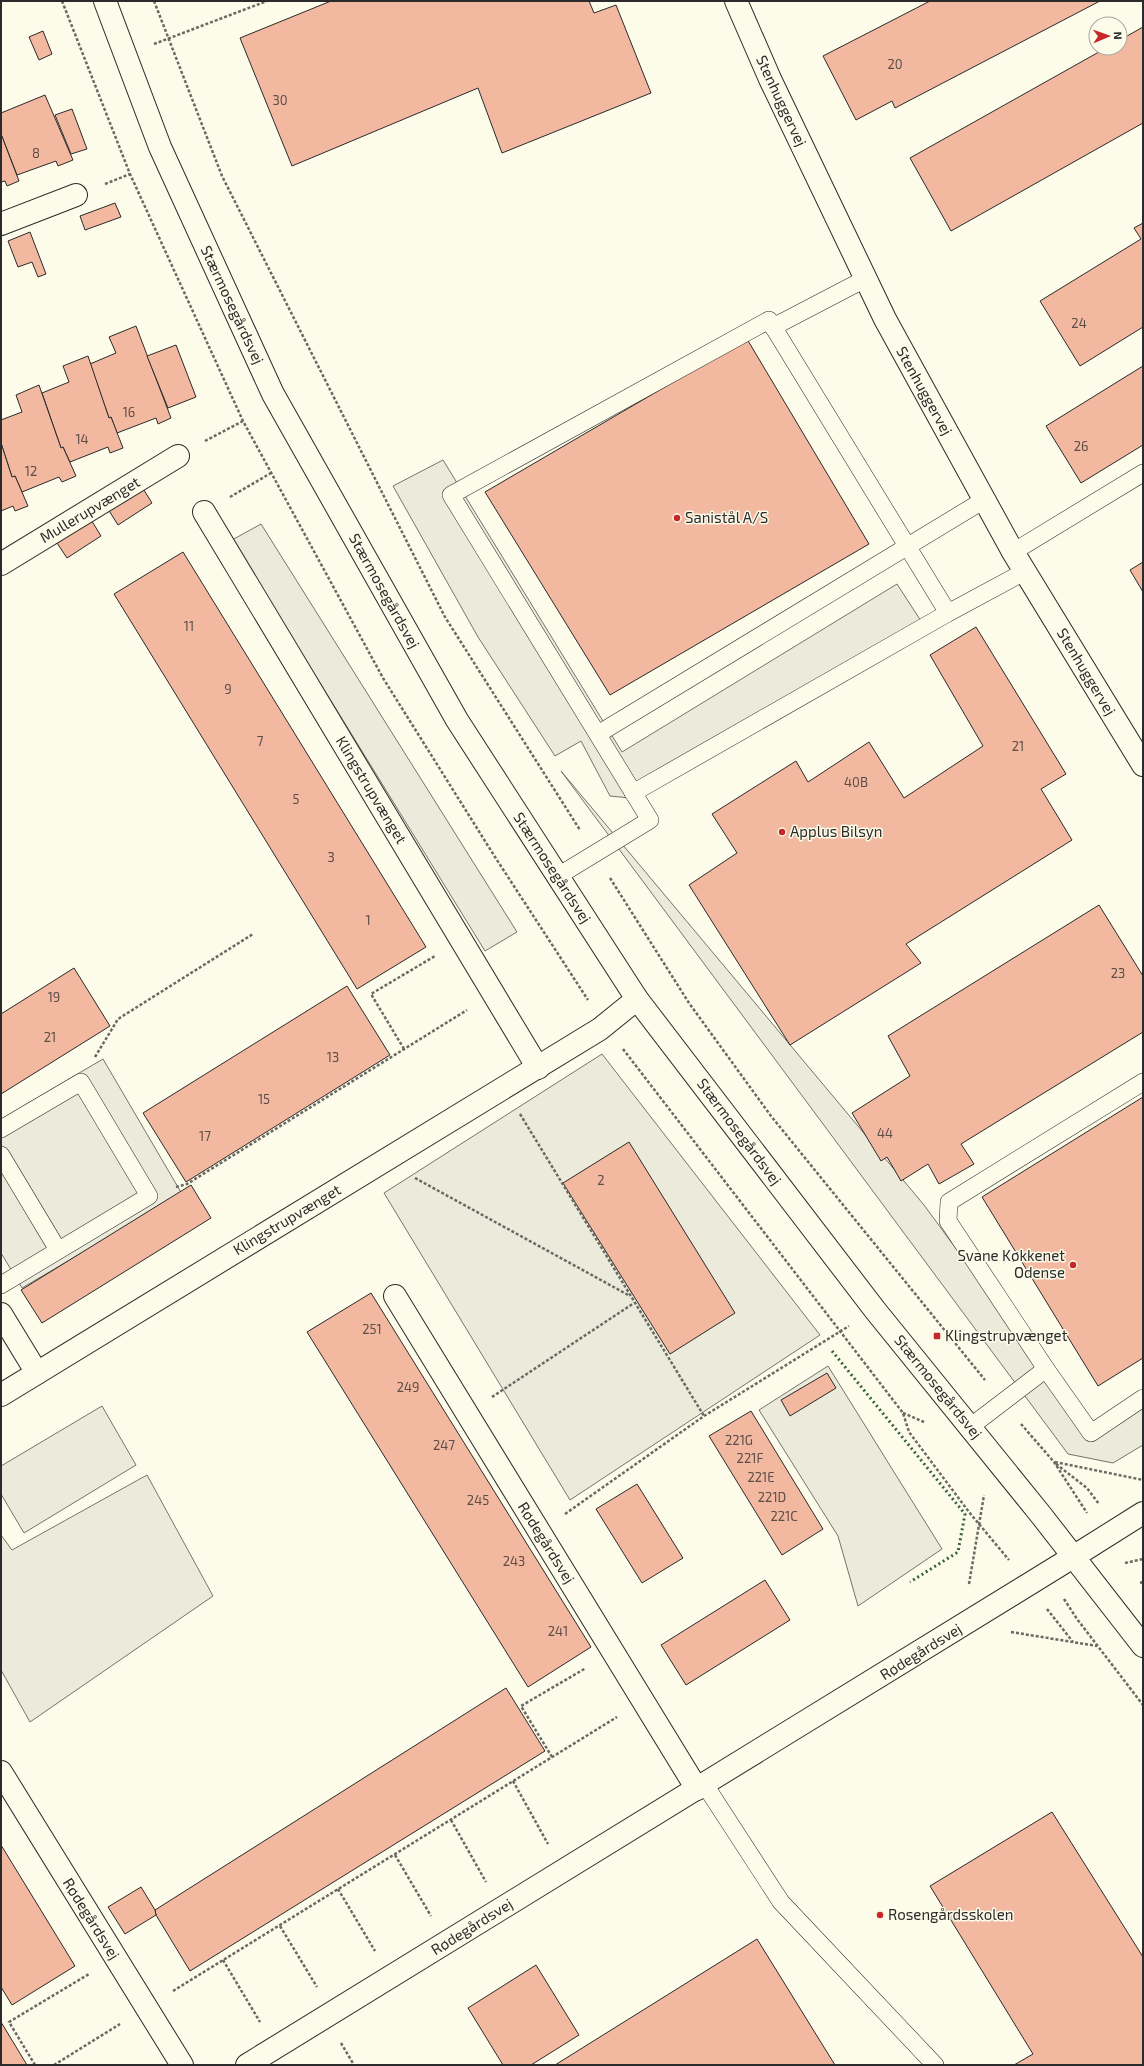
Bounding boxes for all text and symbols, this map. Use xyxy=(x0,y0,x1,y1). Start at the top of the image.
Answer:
north arrow xyxy=(1088,16,1128,56)
text: N xyxy=(1112,31,1125,40)
street label: Stenhuggervej xyxy=(752,52,811,149)
house number: 20 xyxy=(887,56,903,72)
house number: 30 xyxy=(272,92,288,108)
house number: 8 xyxy=(32,145,40,161)
street label: Stærmosegårdsvej xyxy=(197,242,268,367)
house number: 24 xyxy=(1071,315,1087,331)
street label: Stenhuggervej xyxy=(892,343,957,438)
house number: 16 xyxy=(123,404,135,420)
house number: 14 xyxy=(75,431,89,447)
house number: 26 xyxy=(1074,438,1088,454)
house number: 12 xyxy=(25,463,37,479)
street label: Mullerupvænget xyxy=(36,472,143,546)
place label: Sanistål A/S xyxy=(685,508,768,526)
marker: Sanistål A/S xyxy=(672,513,682,523)
street label: Stærmosegårdsvej xyxy=(345,530,424,652)
house number: 11 xyxy=(184,618,194,634)
street label: Stenhuggervej xyxy=(1053,625,1120,719)
house number: 9 xyxy=(224,681,232,697)
street label: Klingstrupvænget xyxy=(333,732,411,847)
house number: 7 xyxy=(257,733,264,749)
house number: 21 xyxy=(1012,738,1024,754)
house number: 40B xyxy=(844,774,868,790)
house number: 5 xyxy=(293,791,300,807)
street label: Stærmosegårdsvej xyxy=(509,809,595,927)
place label: Applus Bilsyn xyxy=(790,822,882,840)
marker: Applus Bilsyn xyxy=(777,827,787,837)
house number: 3 xyxy=(327,849,335,865)
house number: 1 xyxy=(365,912,371,928)
house number: 23 xyxy=(1111,965,1125,981)
house number: 19 xyxy=(48,989,60,1005)
house number: 21 xyxy=(44,1029,56,1045)
house number: 13 xyxy=(327,1049,339,1065)
street label: Stærmosegårdsvej xyxy=(693,1075,786,1189)
house number: 15 xyxy=(258,1091,270,1107)
house number: 44 xyxy=(877,1125,893,1141)
house number: 17 xyxy=(199,1128,211,1144)
house number: 2 xyxy=(597,1172,605,1188)
street label: Klingstrupvænget xyxy=(229,1180,344,1258)
place label: Svane Køkkenet Odense xyxy=(957,1246,1065,1281)
marker: Svane Køkkenet Odense xyxy=(1068,1260,1078,1270)
house number: 251 xyxy=(362,1321,382,1337)
place label: Klingstrupvænget xyxy=(945,1326,1068,1344)
street label: Stærmosegårdsvej xyxy=(891,1331,986,1443)
marker: Klingstrupvænget xyxy=(932,1331,942,1341)
house number: 249 xyxy=(397,1379,419,1395)
house number: 221G xyxy=(725,1432,753,1448)
house number: 247 xyxy=(433,1437,455,1453)
house number: 221F xyxy=(737,1450,763,1466)
house number: 221E xyxy=(747,1469,775,1485)
house number: 221D xyxy=(758,1489,786,1505)
house number: 245 xyxy=(467,1492,489,1508)
street label: Rødegårdsvej xyxy=(514,1498,579,1587)
house number: 221C xyxy=(770,1508,798,1524)
house number: 243 xyxy=(503,1553,525,1569)
street label: Rødegårdsvej xyxy=(876,1619,965,1684)
house number: 241 xyxy=(548,1623,568,1639)
street label: Rødegårdsvej xyxy=(59,1874,124,1963)
street label: Rødegårdsvej xyxy=(427,1894,516,1959)
place label: Rosengårdsskolen xyxy=(888,1905,1014,1923)
marker: Rosengårdsskolen xyxy=(875,1910,885,1920)

